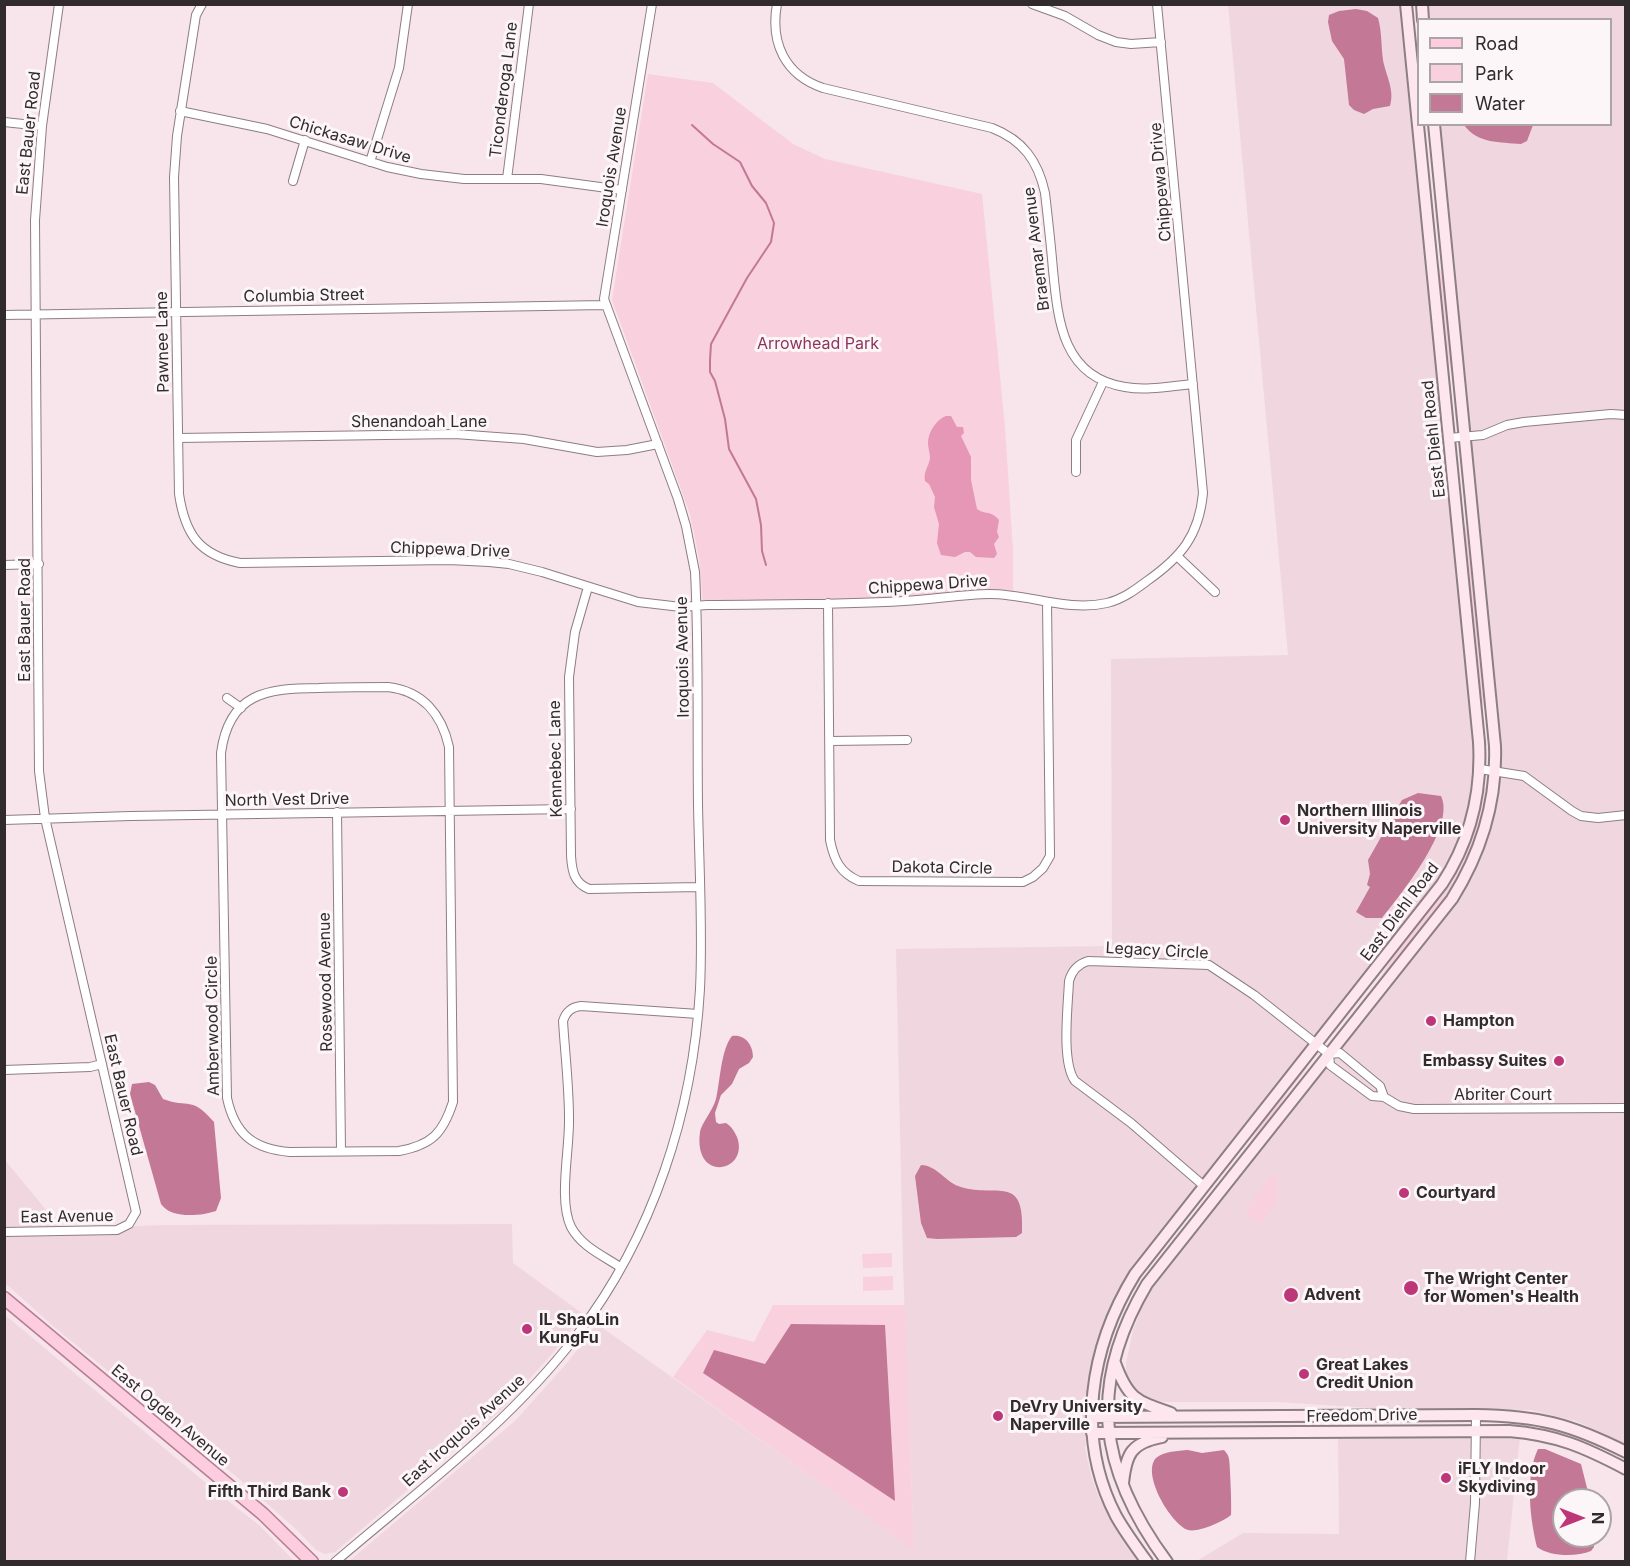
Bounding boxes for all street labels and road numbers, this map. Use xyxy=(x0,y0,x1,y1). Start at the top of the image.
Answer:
street label: Ticonderoga Lane xyxy=(486,21,522,159)
street label: East Bauer Road xyxy=(13,70,45,196)
street label: Iroquois Avenue xyxy=(593,105,631,229)
street label: Chickasaw Drive xyxy=(287,112,413,168)
street label: Chippewa Drive xyxy=(1146,121,1176,243)
street label: Braemar Avenue xyxy=(1020,186,1054,312)
street label: Columbia Street xyxy=(243,285,365,307)
street label: Pawnee Lane xyxy=(153,291,173,393)
street label: East Diehl Road xyxy=(1418,379,1450,499)
street label: Shenandoah Lane xyxy=(351,412,487,432)
street label: Chippewa Drive xyxy=(390,538,510,562)
street label: East Bauer Road xyxy=(15,558,35,682)
street label: Chippewa Drive xyxy=(868,571,988,599)
street label: Iroquois Avenue xyxy=(672,596,694,718)
street label: Kennebec Lane xyxy=(545,700,567,818)
street label: North Vest Drive xyxy=(225,789,349,811)
street label: Dakota Circle xyxy=(891,858,993,878)
street label: East Diehl Road xyxy=(1357,859,1443,965)
street label: Rosewood Avenue xyxy=(315,912,337,1052)
street label: Legacy Circle xyxy=(1105,939,1209,963)
street label: Amberwood Circle xyxy=(202,956,224,1096)
street label: East Bauer Road xyxy=(100,1032,146,1158)
street label: Abriter Court xyxy=(1454,1085,1552,1105)
street label: East Avenue xyxy=(20,1207,114,1227)
street label: East Ogden Avenue xyxy=(107,1361,233,1471)
street label: East Iroquois Avenue xyxy=(399,1371,529,1491)
street label: Freedom Drive xyxy=(1306,1405,1418,1427)

